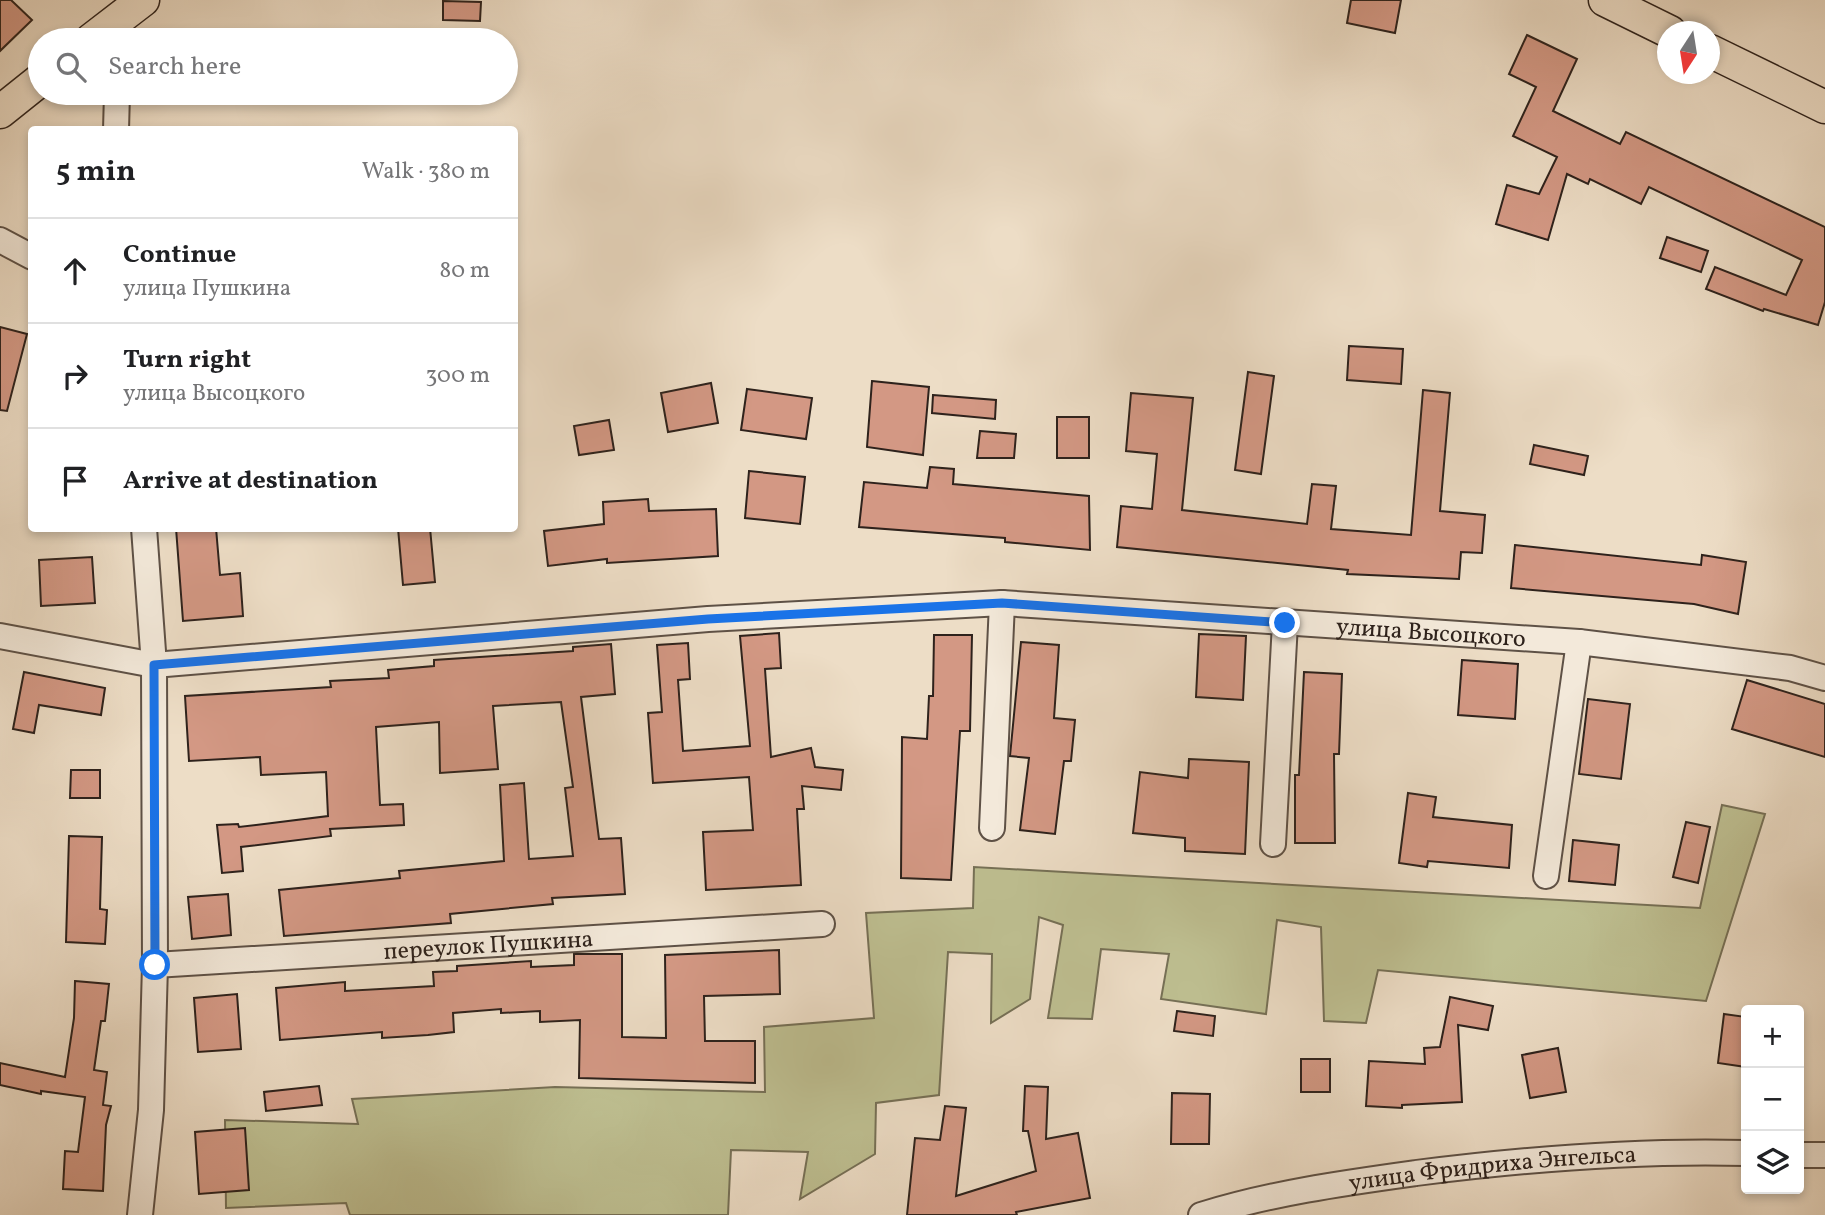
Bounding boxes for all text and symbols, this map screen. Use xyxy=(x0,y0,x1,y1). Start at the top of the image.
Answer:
north arrow xyxy=(1657,21,1720,84)
search box xyxy=(28,28,518,105)
icon: search xyxy=(52,48,90,86)
text: Search here xyxy=(108,49,241,85)
text: 5 min xyxy=(56,151,136,193)
text: Walk · 380 m xyxy=(362,156,490,188)
text: Continue xyxy=(123,237,236,273)
icon: ahead xyxy=(56,252,94,290)
text: 80 m xyxy=(440,255,490,287)
text: улица Пушкина xyxy=(123,273,291,305)
text: Turn right xyxy=(123,342,251,378)
icon: right xyxy=(56,357,94,395)
text: 300 m xyxy=(426,360,490,392)
text: улица Высоцкого xyxy=(123,378,305,410)
icon: arrive xyxy=(56,462,94,500)
text: Arrive at destination xyxy=(123,463,378,499)
route end xyxy=(1269,607,1300,638)
street label: улица Высоцкого xyxy=(1335,611,1527,657)
street label: переулок Пушкина xyxy=(383,923,594,970)
route start xyxy=(139,949,170,980)
map controls xyxy=(1741,1005,1804,1194)
button: + xyxy=(1741,1005,1804,1068)
button: − xyxy=(1741,1068,1804,1131)
button: layers xyxy=(1741,1131,1804,1194)
street label: улица Фридриха Энгельса xyxy=(1347,1139,1637,1201)

